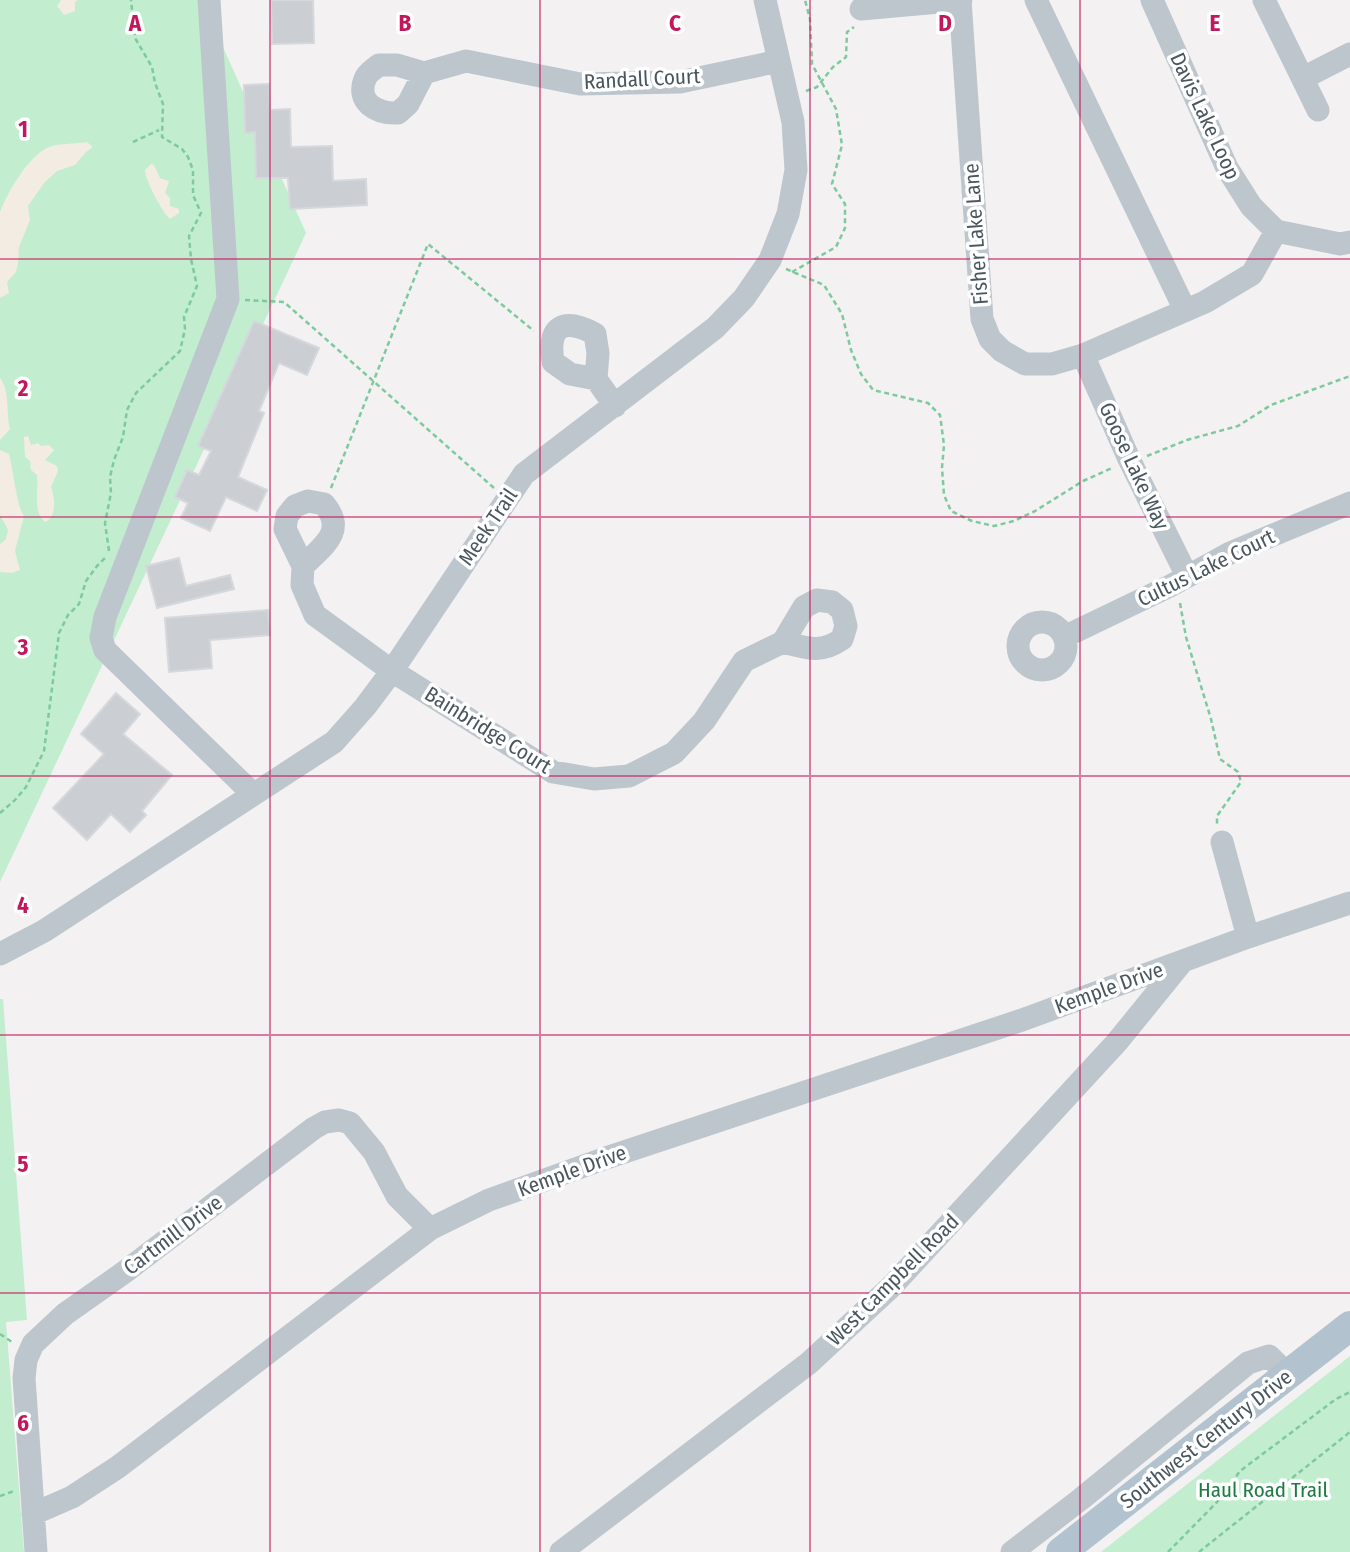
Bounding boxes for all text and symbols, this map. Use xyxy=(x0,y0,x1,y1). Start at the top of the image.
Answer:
text: A xyxy=(128,9,142,37)
text: B xyxy=(399,9,412,37)
text: C xyxy=(669,9,681,37)
text: D xyxy=(938,9,952,37)
text: E xyxy=(1210,9,1221,37)
street label: Davis Lake Loop xyxy=(1164,48,1246,184)
street label: Randall Court xyxy=(583,63,701,95)
text: 1 xyxy=(18,115,28,143)
street label: Fisher Lake Lane xyxy=(958,162,994,306)
text: 2 xyxy=(17,374,29,402)
street label: Goose Lake Way xyxy=(1093,398,1175,534)
street label: Meek Trail xyxy=(453,483,523,570)
street label: Cultus Lake Court xyxy=(1133,524,1279,612)
text: 3 xyxy=(17,633,29,661)
street label: Bainbridge Court xyxy=(420,681,556,779)
text: 4 xyxy=(17,891,29,919)
street label: Kemple Drive xyxy=(1051,956,1167,1020)
street label: Kemple Drive xyxy=(514,1139,630,1203)
text: 5 xyxy=(17,1150,29,1178)
street label: Cartmill Drive xyxy=(119,1189,227,1281)
street label: West Campbell Road xyxy=(822,1209,964,1351)
street label: Southwest Century Drive xyxy=(1115,1364,1297,1514)
text: 6 xyxy=(17,1409,29,1437)
park label: Haul Road Trail xyxy=(1198,1477,1328,1503)

